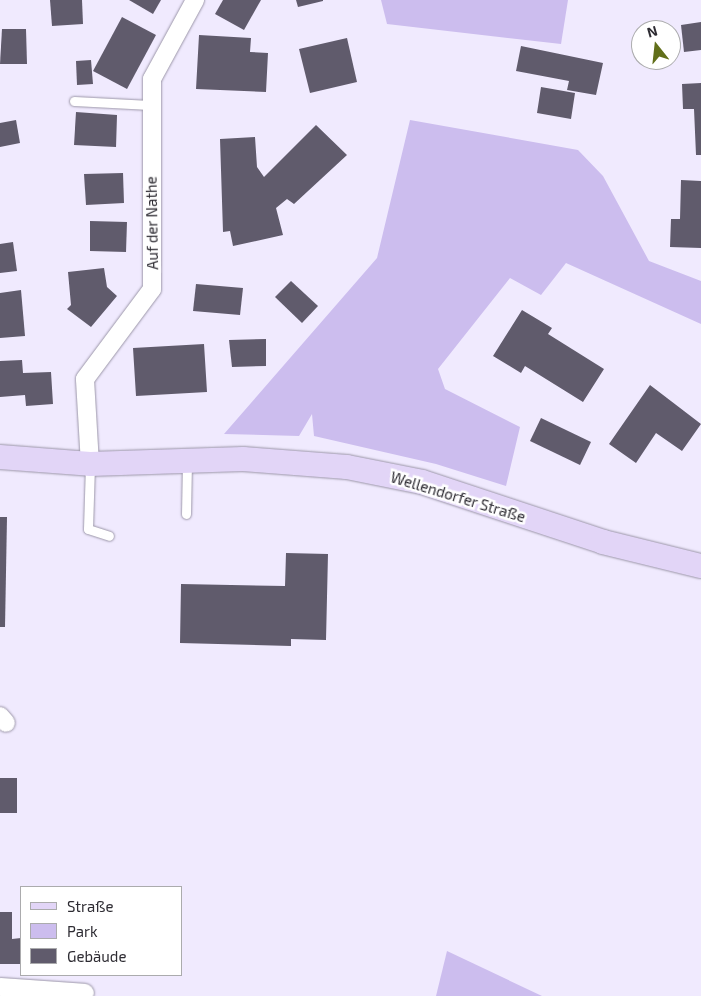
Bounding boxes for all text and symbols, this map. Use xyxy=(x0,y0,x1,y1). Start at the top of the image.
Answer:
north arrow xyxy=(631,20,681,70)
text: N xyxy=(645,21,659,41)
street label: Auf der Nathe xyxy=(142,176,162,270)
street label: Wellendorfer Straße xyxy=(388,468,528,526)
legend xyxy=(20,886,182,976)
text: Straße xyxy=(67,897,113,915)
text: Park xyxy=(67,922,98,940)
text: Gebäude xyxy=(67,947,126,965)

